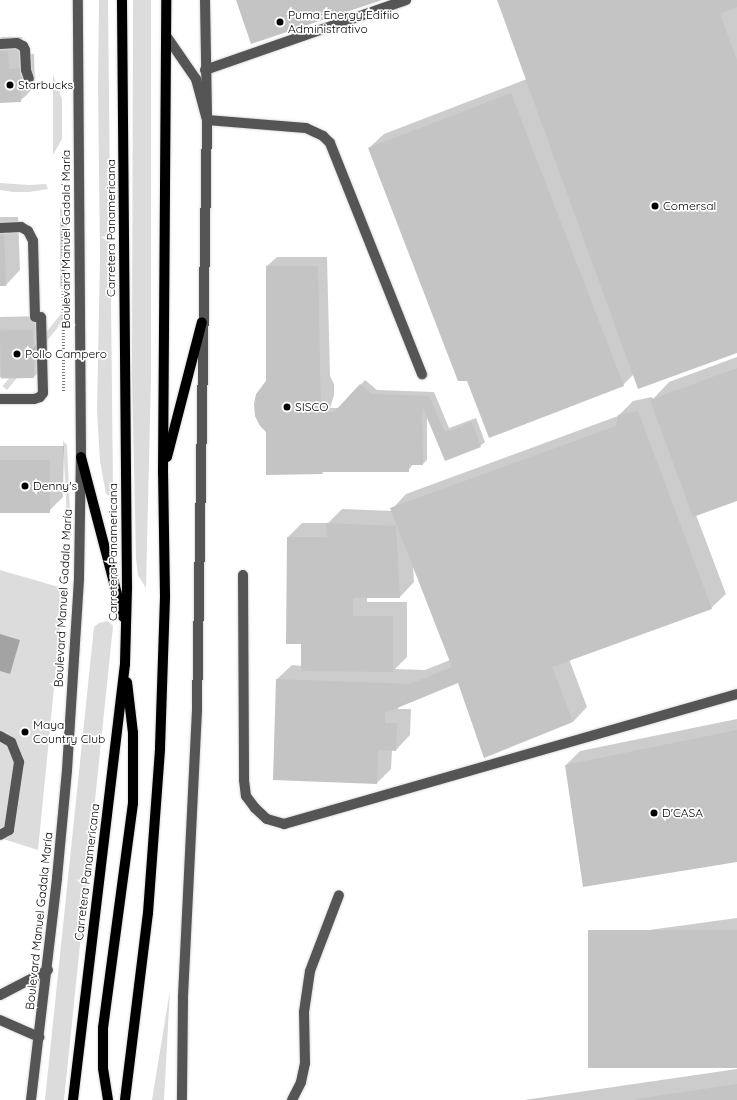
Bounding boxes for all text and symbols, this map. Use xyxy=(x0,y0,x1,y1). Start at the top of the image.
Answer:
place label: Puma Energy Edifiio Administrativo xyxy=(288,8,399,36)
marker: Puma Energy Edifiio Administrativo xyxy=(275,17,285,27)
place label: Starbucks xyxy=(18,78,73,92)
marker: Starbucks xyxy=(5,80,15,90)
street label: Boulevard Manuel Gadala María xyxy=(59,150,73,328)
street label: Carretera Panamericana xyxy=(104,159,118,297)
place label: Comersal xyxy=(663,199,716,213)
marker: Comersal xyxy=(650,201,660,211)
place label: Pollo Campero xyxy=(25,347,107,361)
marker: Pollo Campero xyxy=(12,349,22,359)
place label: SISCO xyxy=(295,400,329,414)
marker: SISCO xyxy=(282,402,292,412)
place label: Denny's xyxy=(33,479,77,493)
marker: Denny's xyxy=(20,481,30,491)
street label: Carretera Panamericana xyxy=(106,483,120,621)
street label: Boulevard Manuel Gadala María xyxy=(51,508,75,688)
place label: Maya Country Club xyxy=(33,718,105,746)
marker: Maya Country Club xyxy=(20,727,30,737)
street label: Carretera Panamericana xyxy=(71,803,103,941)
place label: D'CASA xyxy=(662,806,703,820)
marker: D'CASA xyxy=(649,808,659,818)
street label: Boulevard Manuel Gadala María xyxy=(22,831,56,1011)

